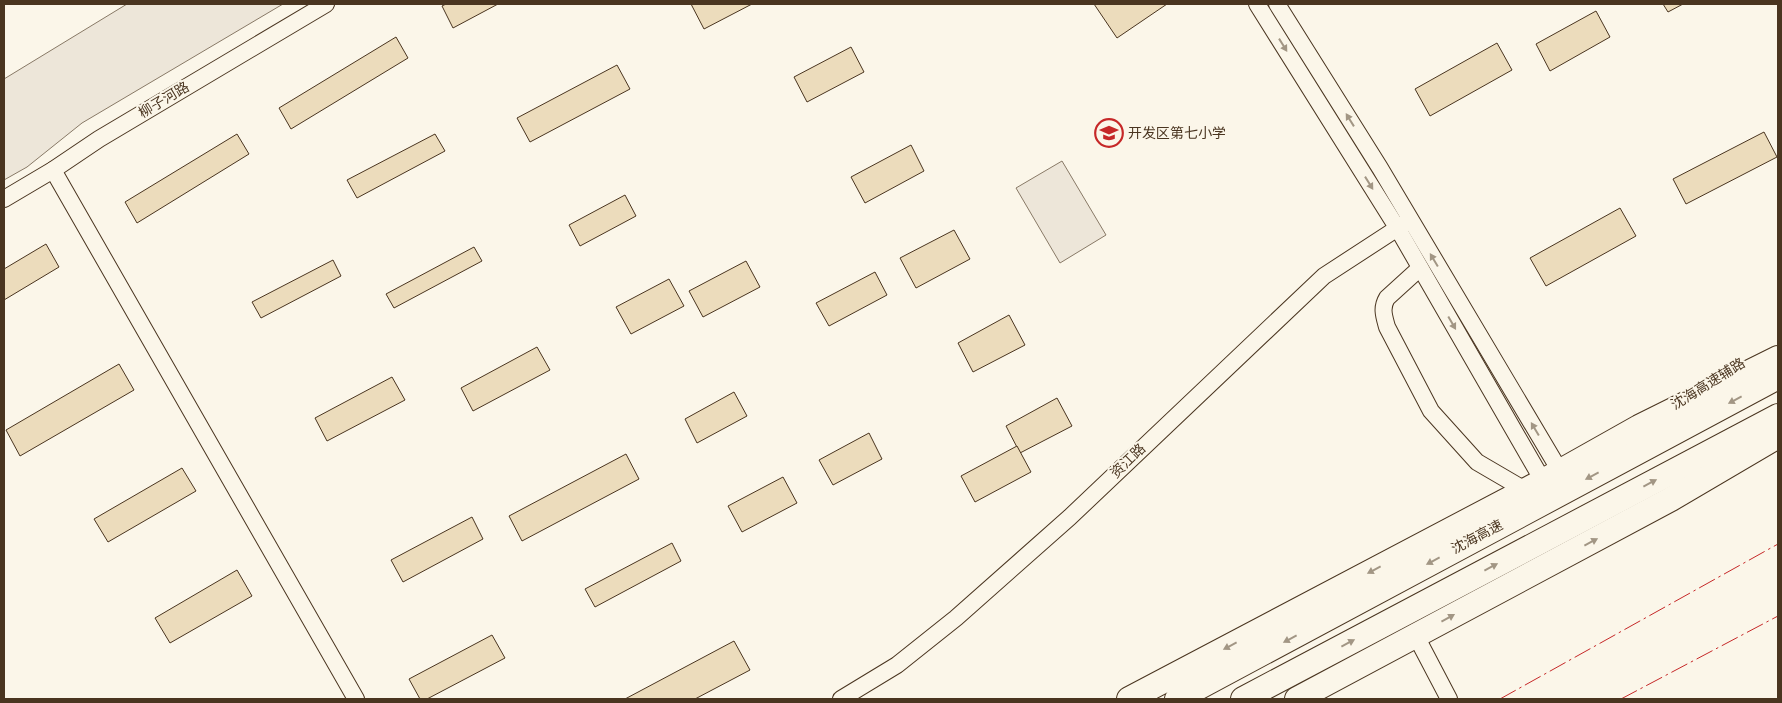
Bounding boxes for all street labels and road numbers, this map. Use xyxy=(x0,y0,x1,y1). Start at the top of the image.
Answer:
street label: 柳子河路 xyxy=(136,78,192,122)
street label: 沈海高速辅路 xyxy=(1668,355,1748,413)
street label: 资江路 xyxy=(1107,440,1149,482)
street label: 沈海高速 xyxy=(1448,516,1506,558)

